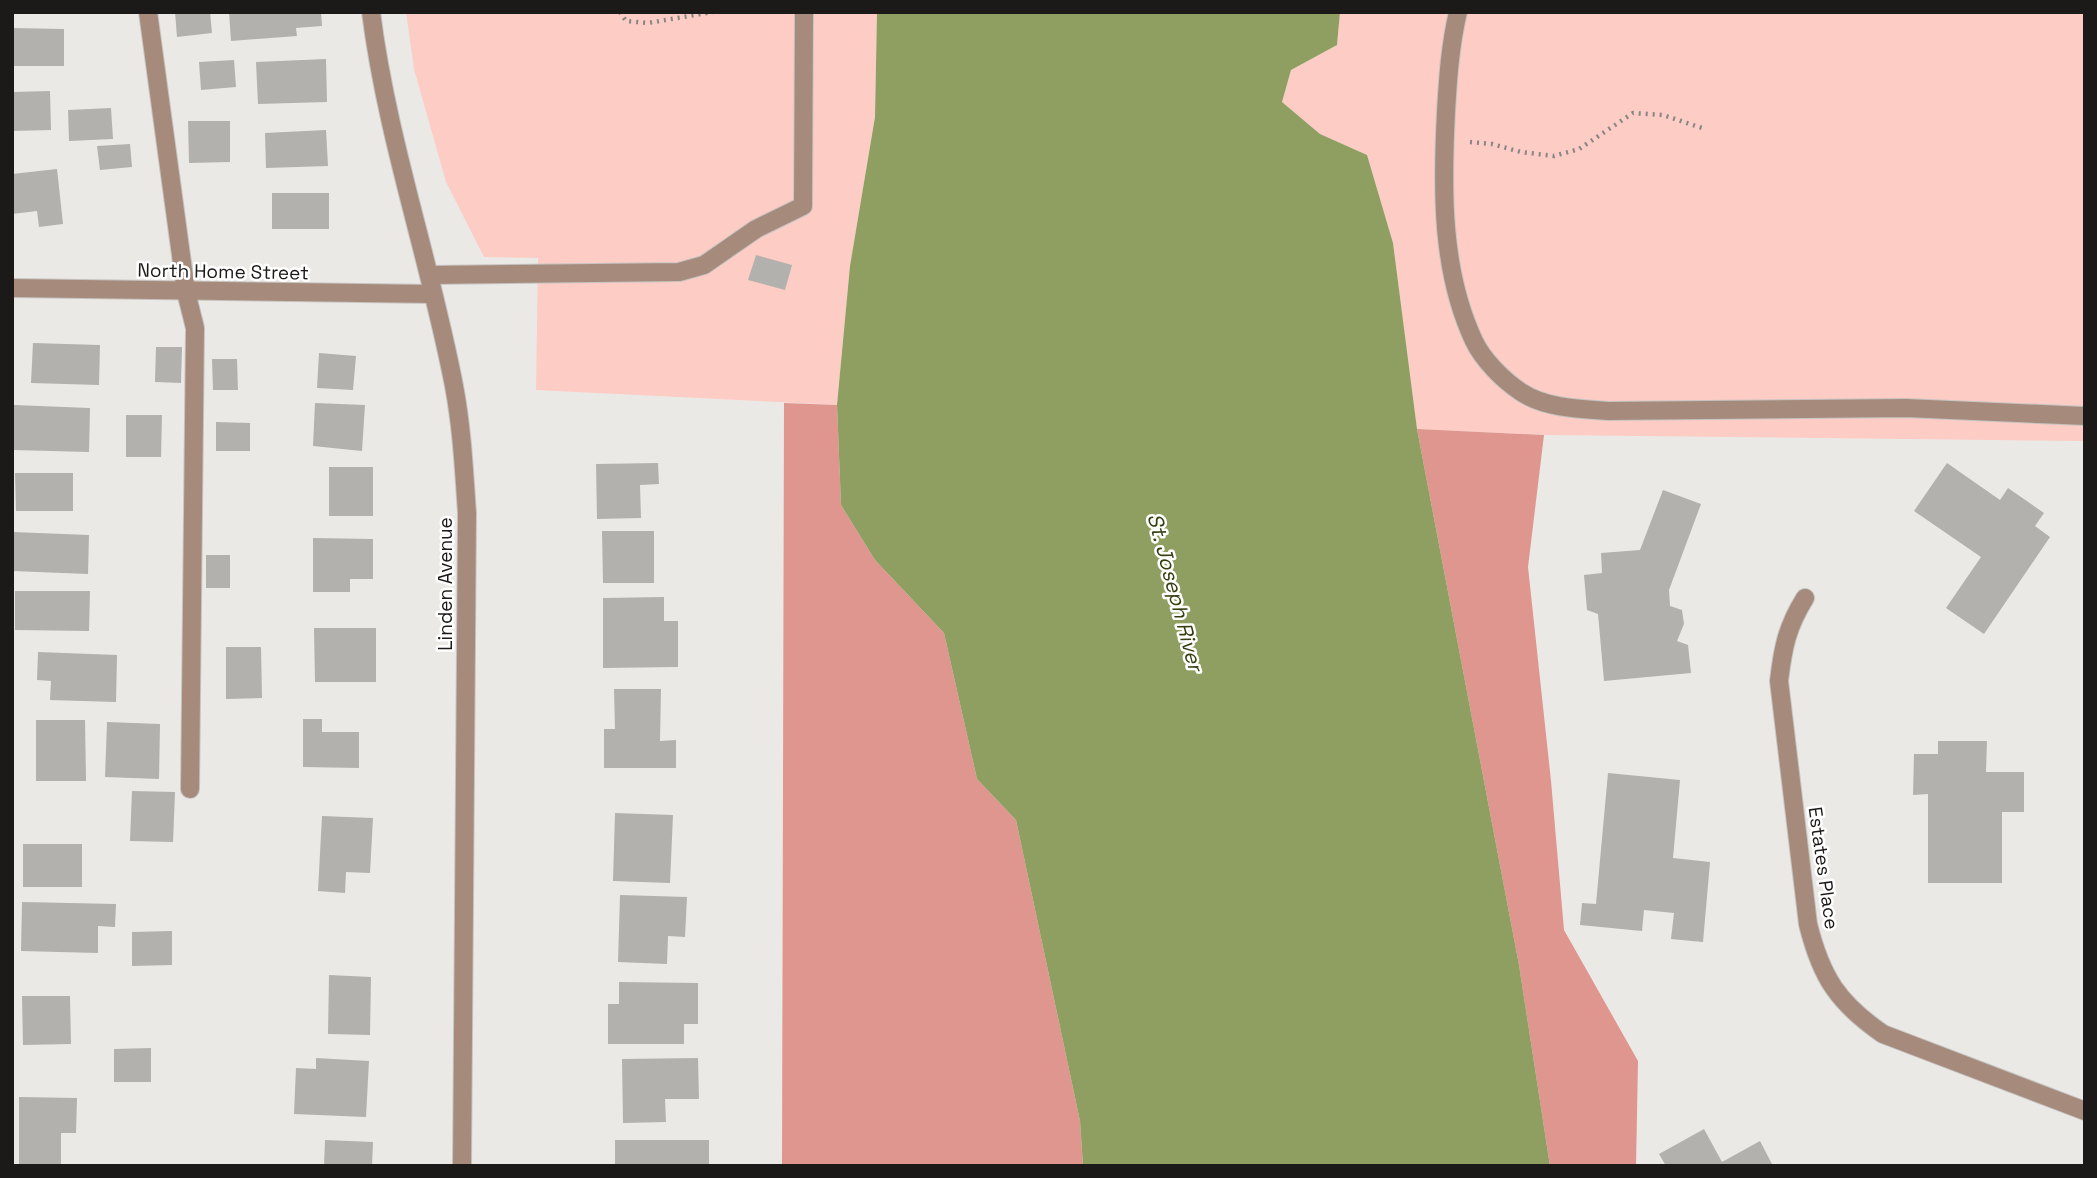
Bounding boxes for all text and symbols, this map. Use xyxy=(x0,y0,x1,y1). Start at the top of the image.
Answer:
street label: North Home Street xyxy=(137,258,309,285)
water label: St. Joseph River xyxy=(1141,510,1210,676)
street label: Linden Avenue xyxy=(433,517,458,651)
street label: Estates Place xyxy=(1803,805,1844,931)

